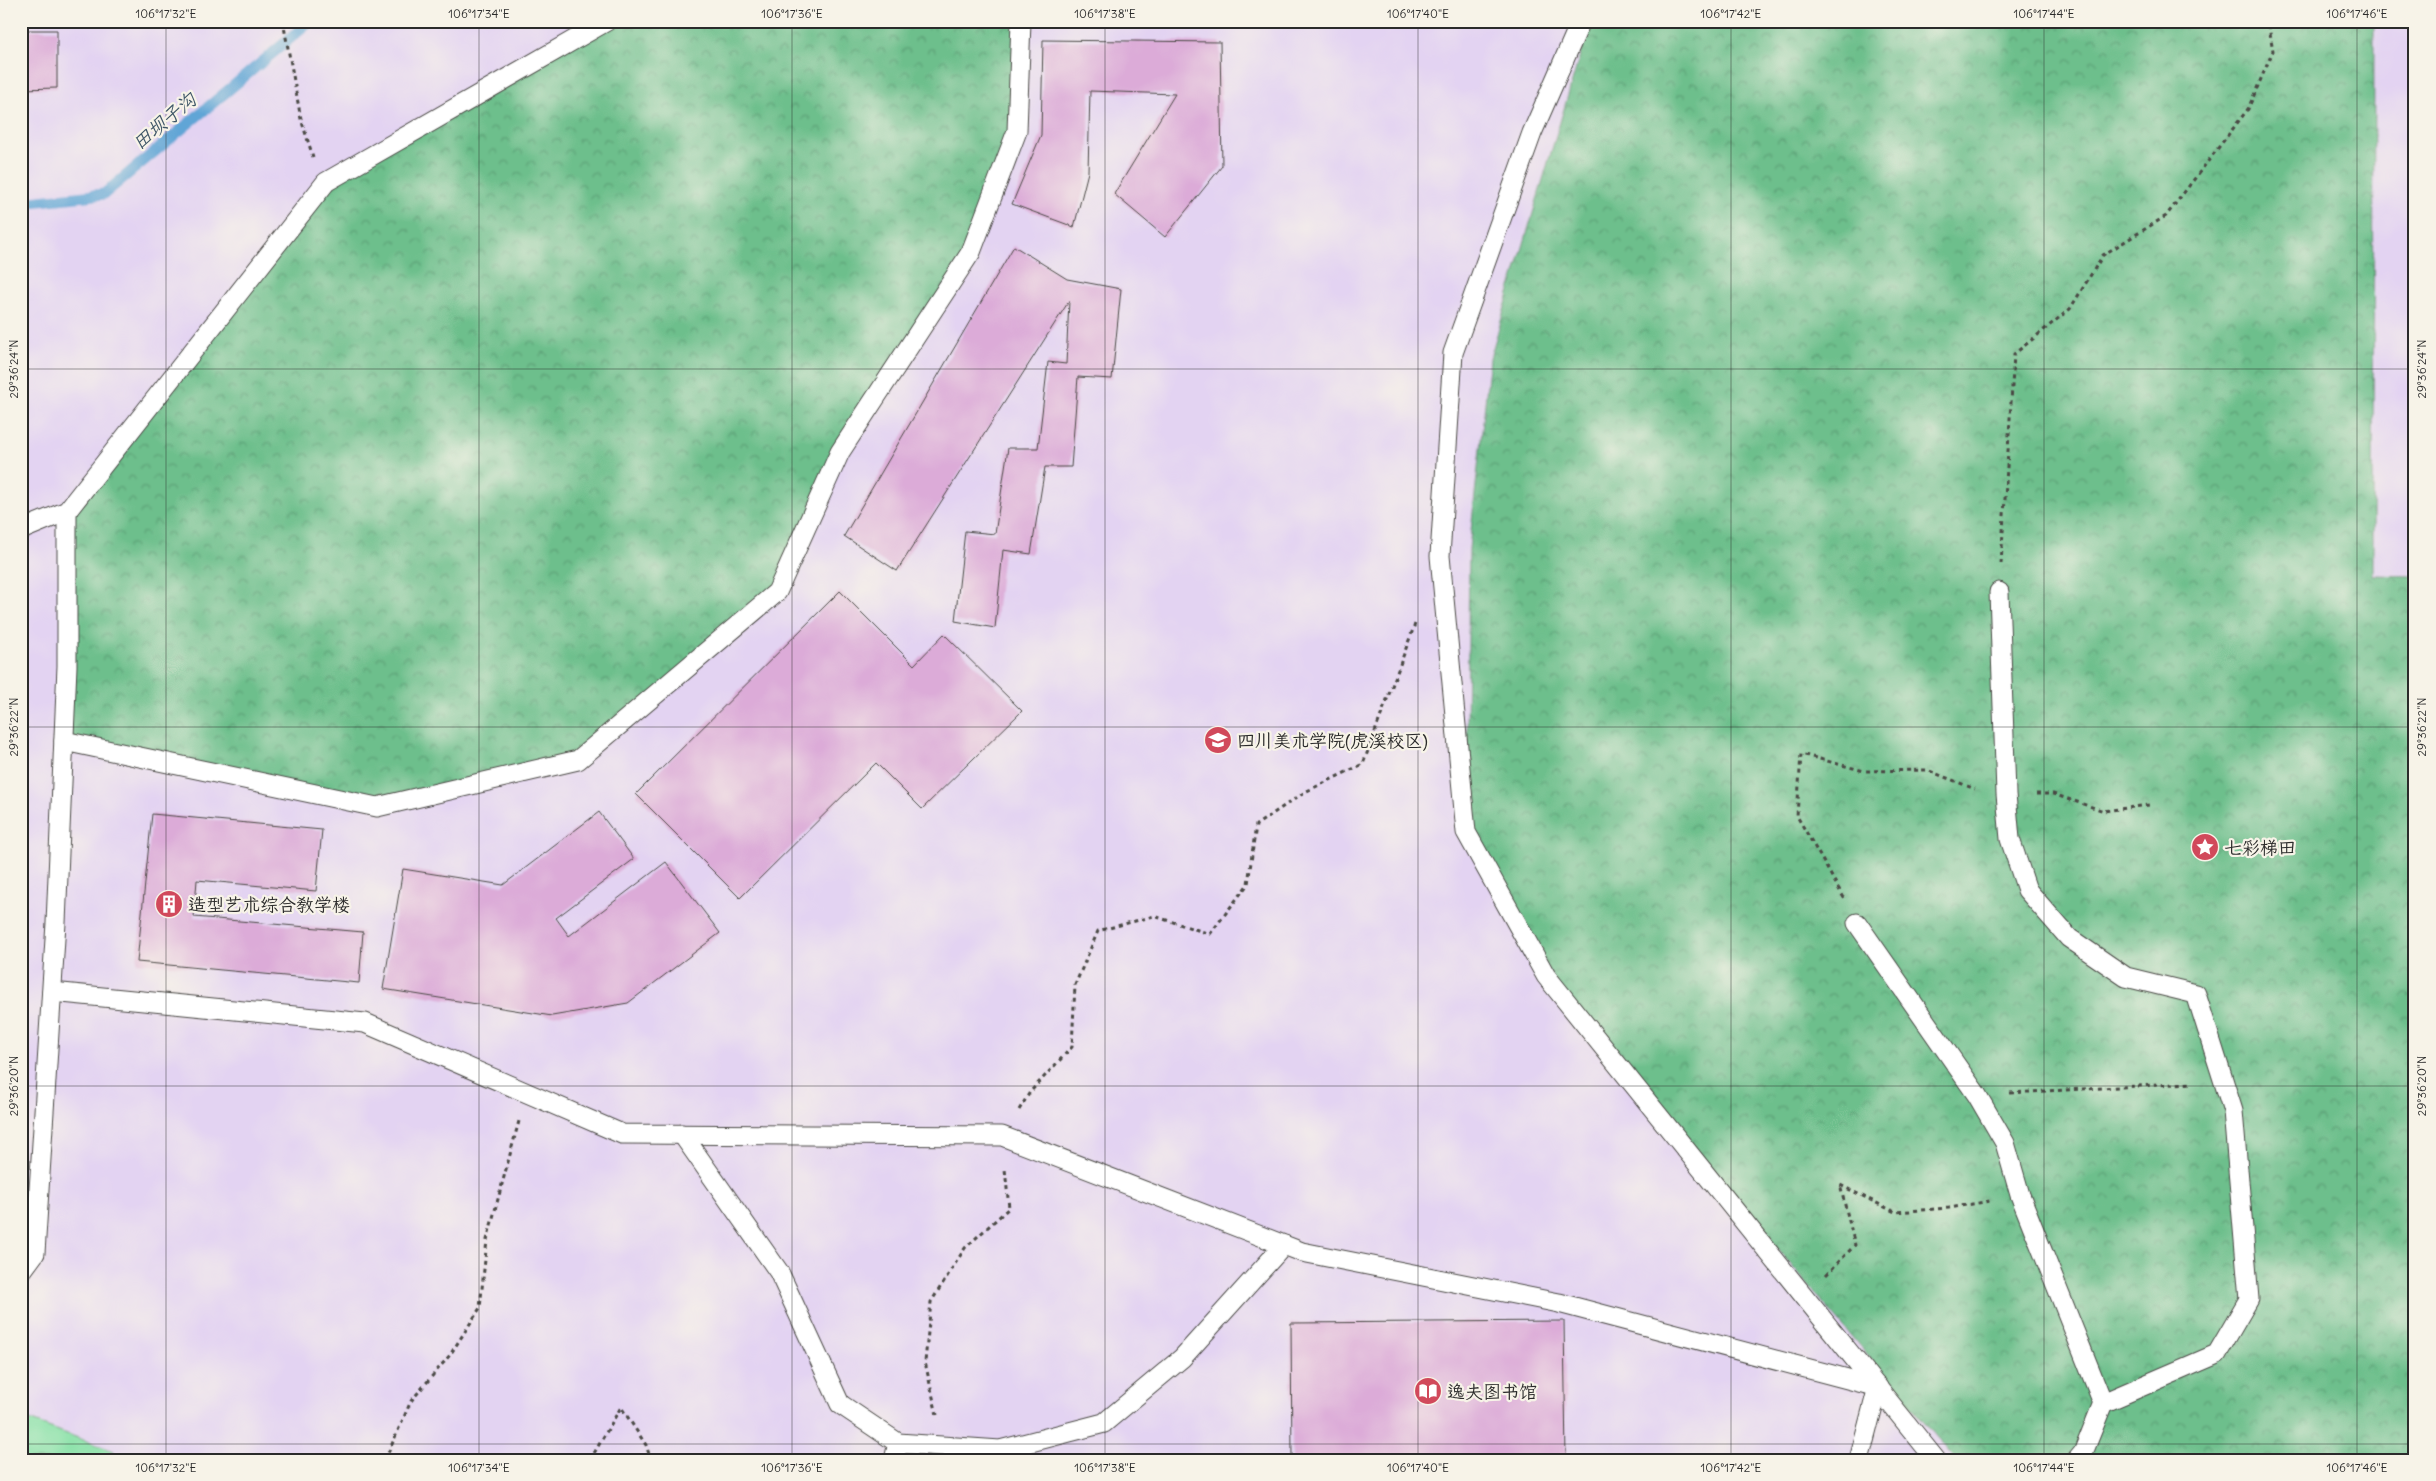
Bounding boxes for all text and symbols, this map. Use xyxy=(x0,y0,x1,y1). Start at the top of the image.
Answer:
text: 106°17'32"E xyxy=(135,6,197,21)
text: 106°17'34"E xyxy=(448,6,510,21)
text: 106°17'36"E xyxy=(761,6,823,21)
text: 106°17'38"E xyxy=(1074,6,1136,21)
text: 106°17'40"E xyxy=(1387,6,1449,21)
text: 106°17'42"E xyxy=(1701,6,1761,21)
text: 106°17'44"E xyxy=(2013,6,2075,21)
text: 106°17'46"E xyxy=(2326,6,2388,21)
water label: 田坝子沟 xyxy=(127,86,202,155)
text: 29°36'24"N xyxy=(6,339,21,399)
text: 29°36'24"N xyxy=(2414,339,2429,399)
text: 29°36'22"N xyxy=(6,697,21,757)
text: 29°36'22"N xyxy=(2414,697,2429,757)
school or university icon: 四川美术学院(虎溪校区) xyxy=(1203,725,1233,755)
place label: 四川美术学院(虎溪校区) xyxy=(1237,729,1428,752)
place icon: 七彩梯田 xyxy=(2190,832,2220,862)
place label: 七彩梯田 xyxy=(2224,836,2296,859)
building icon: 造型艺术综合教学楼 xyxy=(154,889,184,919)
place label: 造型艺术综合教学楼 xyxy=(188,893,350,916)
text: 29°36'20"N xyxy=(6,1056,21,1116)
text: 29°36'20"N xyxy=(2414,1056,2429,1116)
library icon: 逸夫图书馆 xyxy=(1413,1376,1443,1406)
place label: 逸夫图书馆 xyxy=(1447,1380,1537,1403)
text: 106°17'32"E xyxy=(135,1460,197,1475)
text: 106°17'34"E xyxy=(448,1460,510,1475)
text: 106°17'36"E xyxy=(761,1460,823,1475)
text: 106°17'38"E xyxy=(1074,1460,1136,1475)
text: 106°17'40"E xyxy=(1387,1460,1449,1475)
text: 106°17'42"E xyxy=(1701,1460,1761,1475)
text: 106°17'44"E xyxy=(2013,1460,2075,1475)
text: 106°17'46"E xyxy=(2326,1460,2388,1475)

